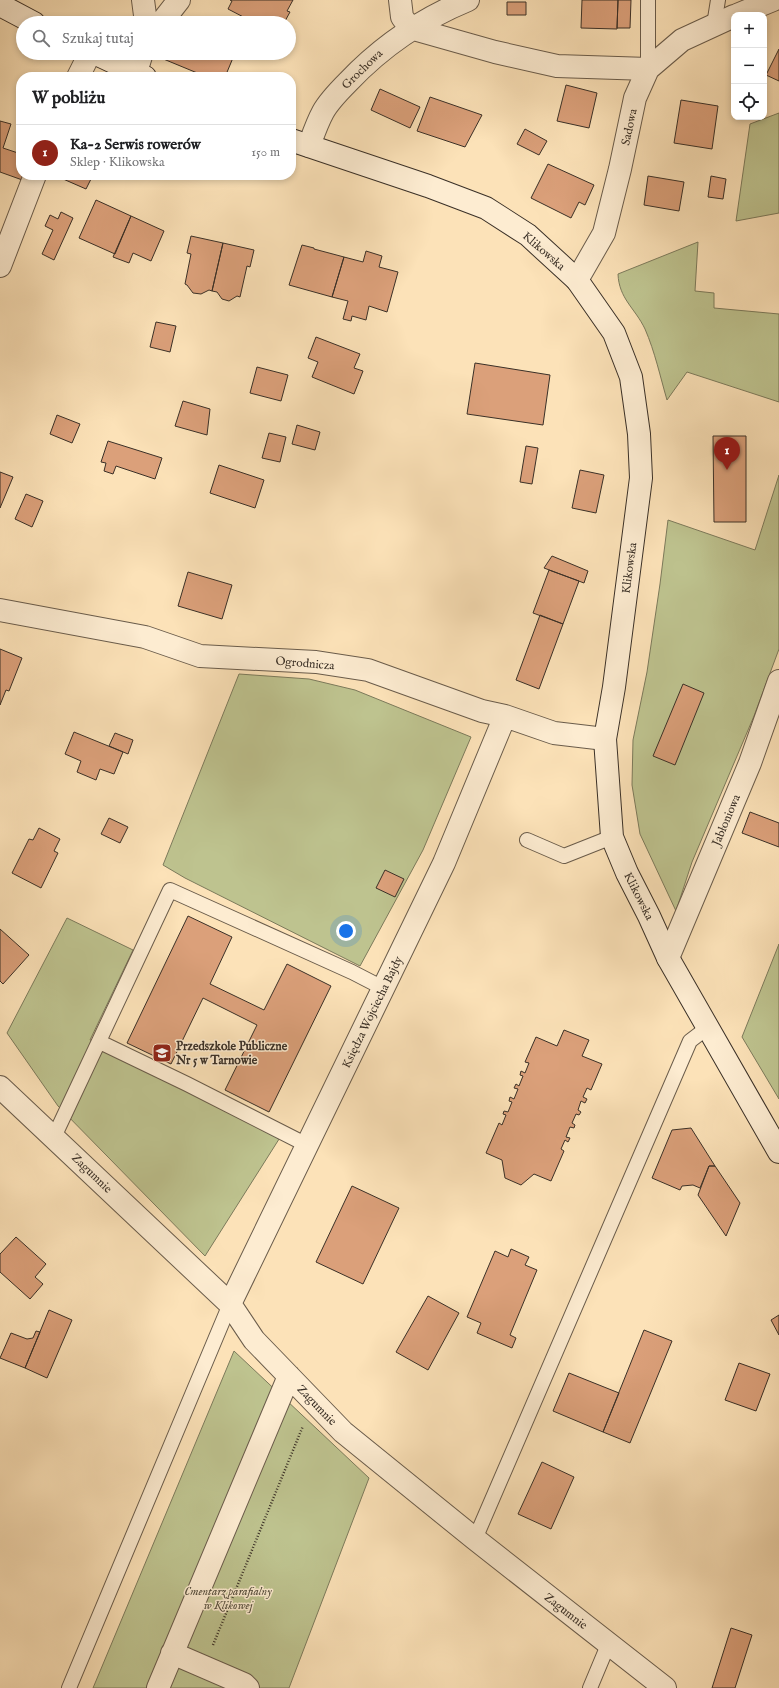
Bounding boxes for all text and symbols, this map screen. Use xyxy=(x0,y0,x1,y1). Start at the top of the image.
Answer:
map controls xyxy=(731,12,767,120)
button: + xyxy=(731,12,767,48)
search box xyxy=(16,16,296,60)
icon: search xyxy=(30,27,52,49)
text: Szukaj tutaj xyxy=(62,29,134,48)
street label: Grochowa xyxy=(339,46,387,93)
button: − xyxy=(731,48,767,84)
button: locate xyxy=(731,84,767,120)
text: W pobliżu xyxy=(32,88,105,109)
street label: Sadowa xyxy=(618,107,641,147)
text: Ka-2 Serwis rowerów xyxy=(70,135,201,154)
text: 1 xyxy=(43,144,47,161)
text: 150 m xyxy=(251,144,280,161)
text: Sklep · Klikowska xyxy=(70,154,165,171)
street label: Klikowska xyxy=(519,229,569,274)
pin: 1 xyxy=(714,437,740,470)
street label: Klikowska xyxy=(618,541,641,595)
street label: Ogrodnicza xyxy=(275,653,336,674)
street label: Jabłoniowa xyxy=(708,791,745,851)
street label: Klikowska xyxy=(620,870,657,923)
your location xyxy=(336,921,356,941)
street label: Księdza Wojciecha Bajdy xyxy=(339,954,406,1071)
place label: Przedszkole Publiczne Nr 5 w Tarnowie xyxy=(175,1039,288,1068)
school or university icon: Przedszkole Publiczne Nr 5 w Tarnowie xyxy=(151,1042,173,1064)
street label: Zagumnie xyxy=(68,1150,115,1197)
street label: Zagumnie xyxy=(294,1382,340,1429)
park label: Cmentarz parafialny w Klikowej xyxy=(184,1584,272,1613)
street label: Zagumnie xyxy=(541,1590,591,1633)

